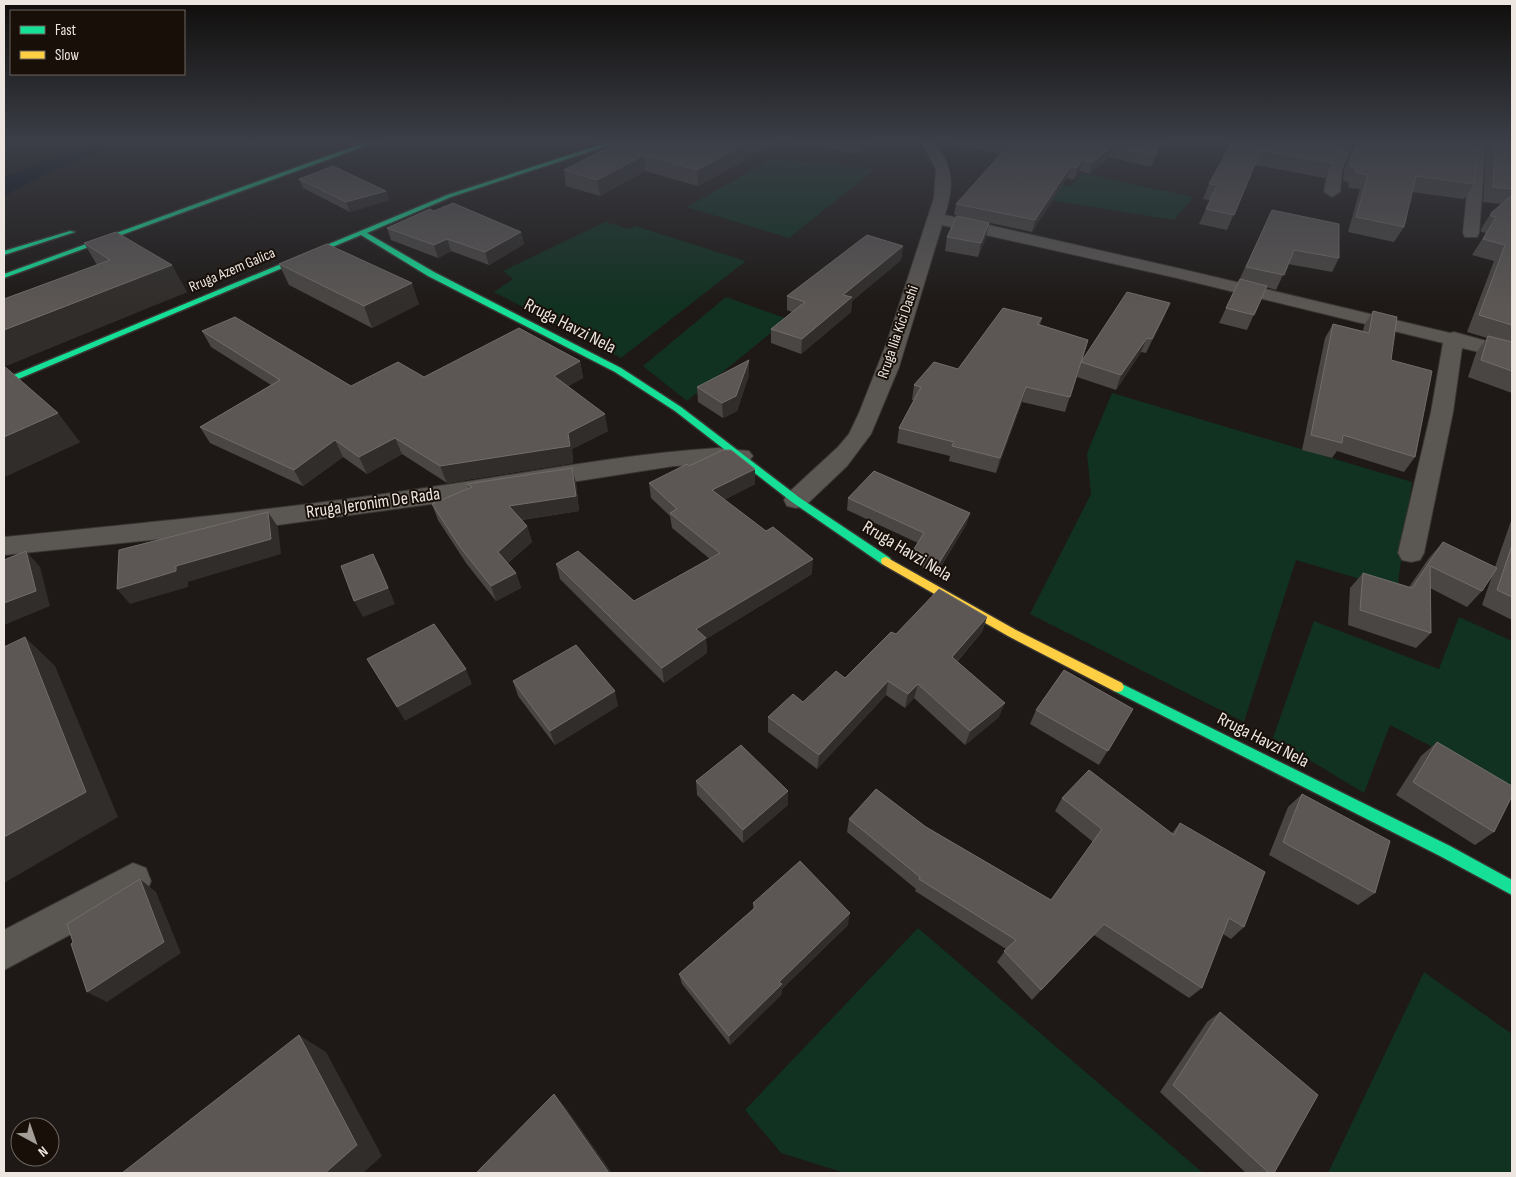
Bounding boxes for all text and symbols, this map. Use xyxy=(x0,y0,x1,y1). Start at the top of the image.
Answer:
legend xyxy=(10,10,185,75)
text: Fast xyxy=(55,21,77,40)
text: Slow xyxy=(55,46,79,65)
street label: Rruga Azem Galica xyxy=(186,243,278,297)
street label: Rruga Ilia Kici Dashi xyxy=(873,283,923,381)
street label: Rruga Havzi Nela xyxy=(521,294,619,358)
street label: Rruga Jeronim De Rada xyxy=(305,483,441,523)
street label: Rruga Havzi Nela xyxy=(859,516,955,586)
street label: Rruga Havzi Nela xyxy=(1214,708,1312,772)
north arrow xyxy=(10,1117,60,1167)
text: N xyxy=(35,1143,51,1160)

